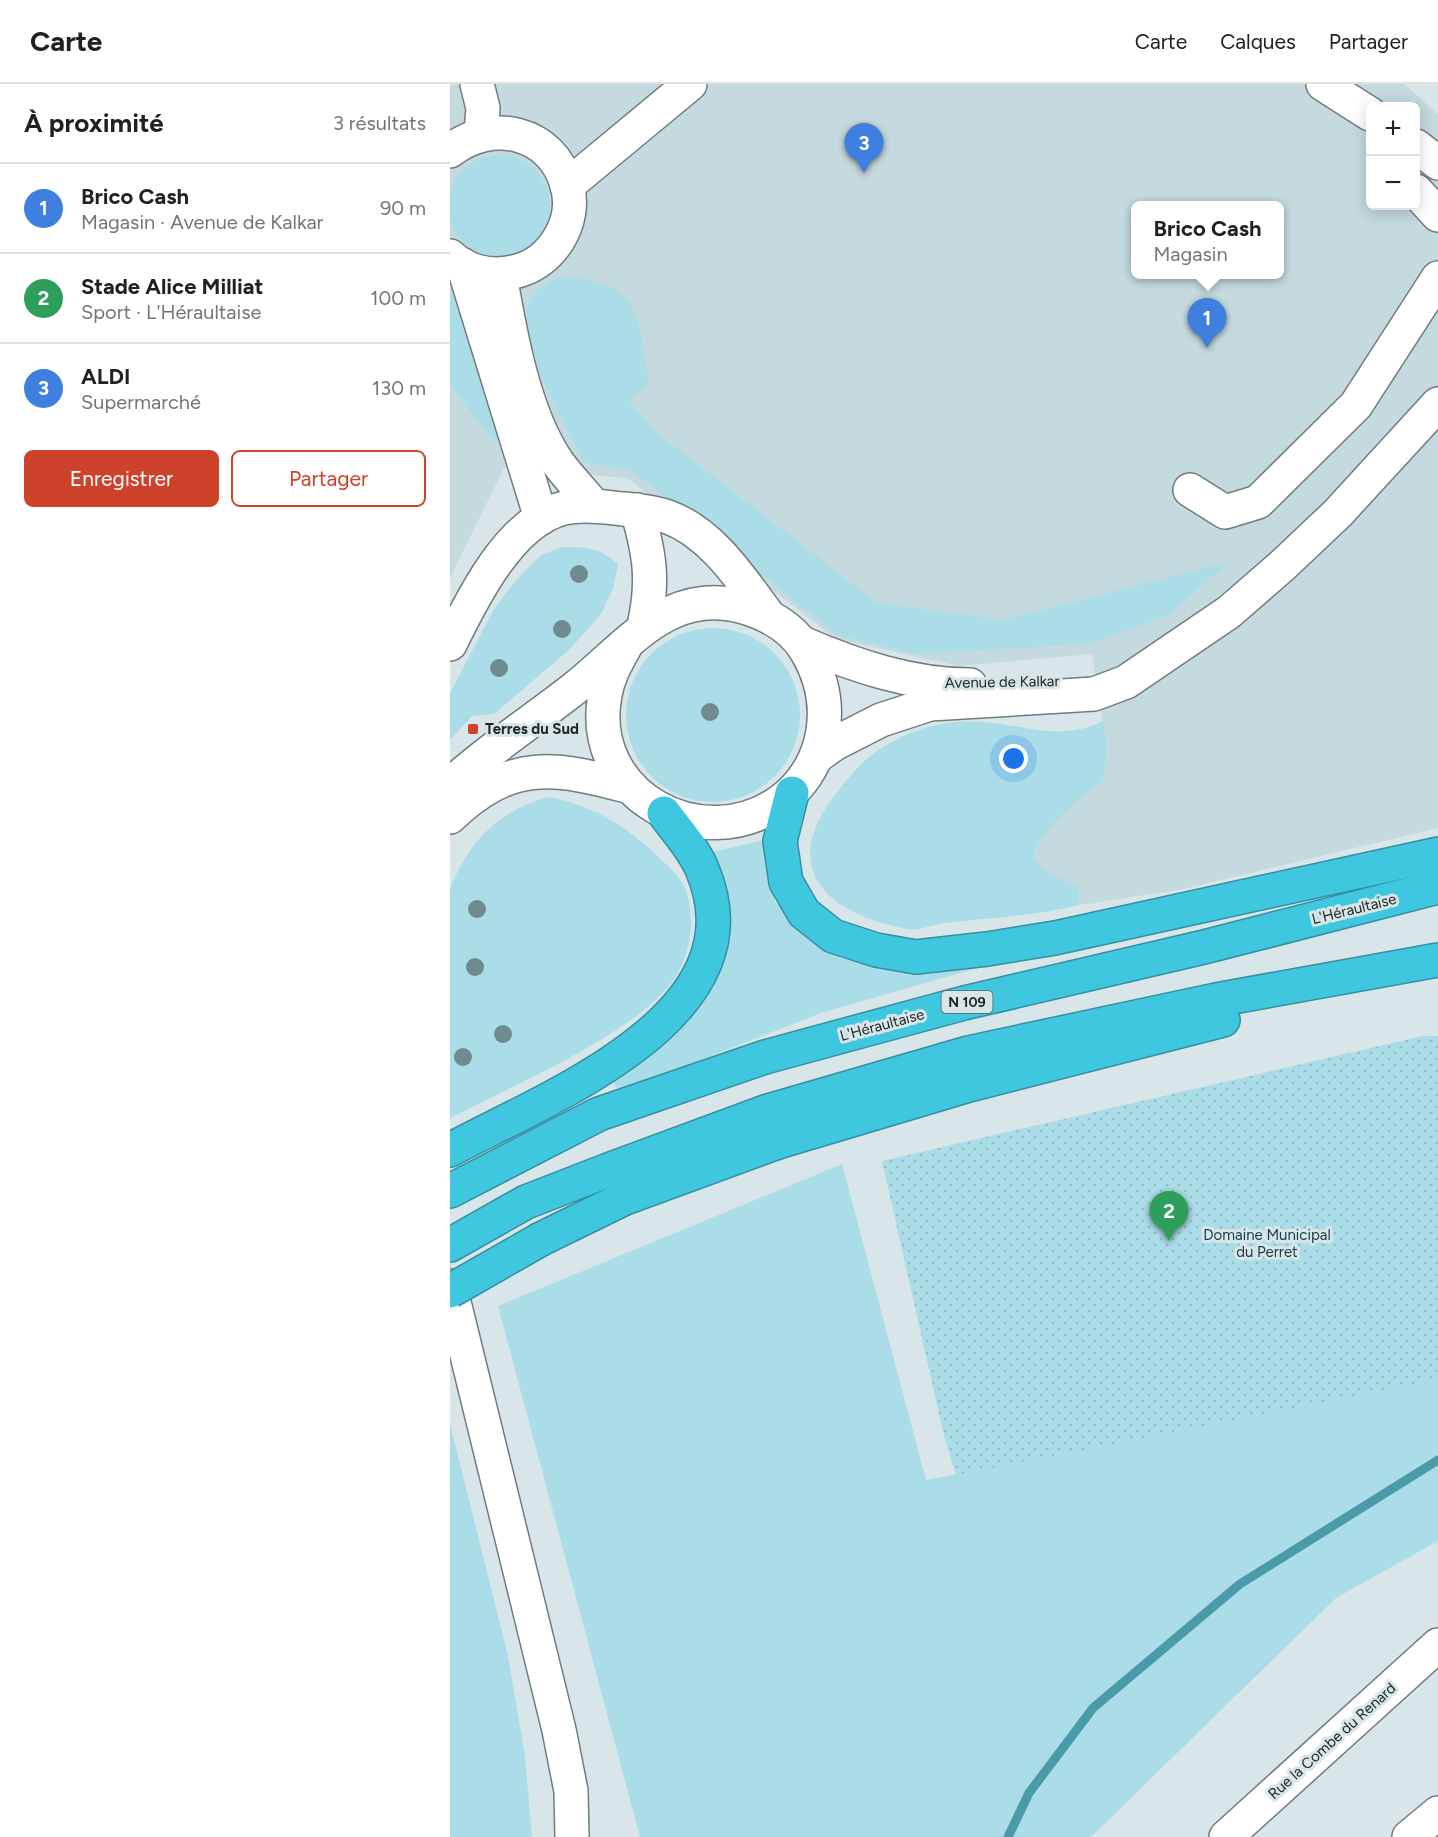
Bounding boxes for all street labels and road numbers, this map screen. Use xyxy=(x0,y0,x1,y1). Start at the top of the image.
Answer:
street label: Avenue de Kalkar xyxy=(944,672,1060,692)
street label: L'Héraultaise xyxy=(1310,890,1398,928)
road number: N 109 xyxy=(942,991,992,1013)
street label: L'Héraultaise xyxy=(838,1005,926,1045)
street label: Rue la Combe du Renard xyxy=(1264,1679,1400,1803)

